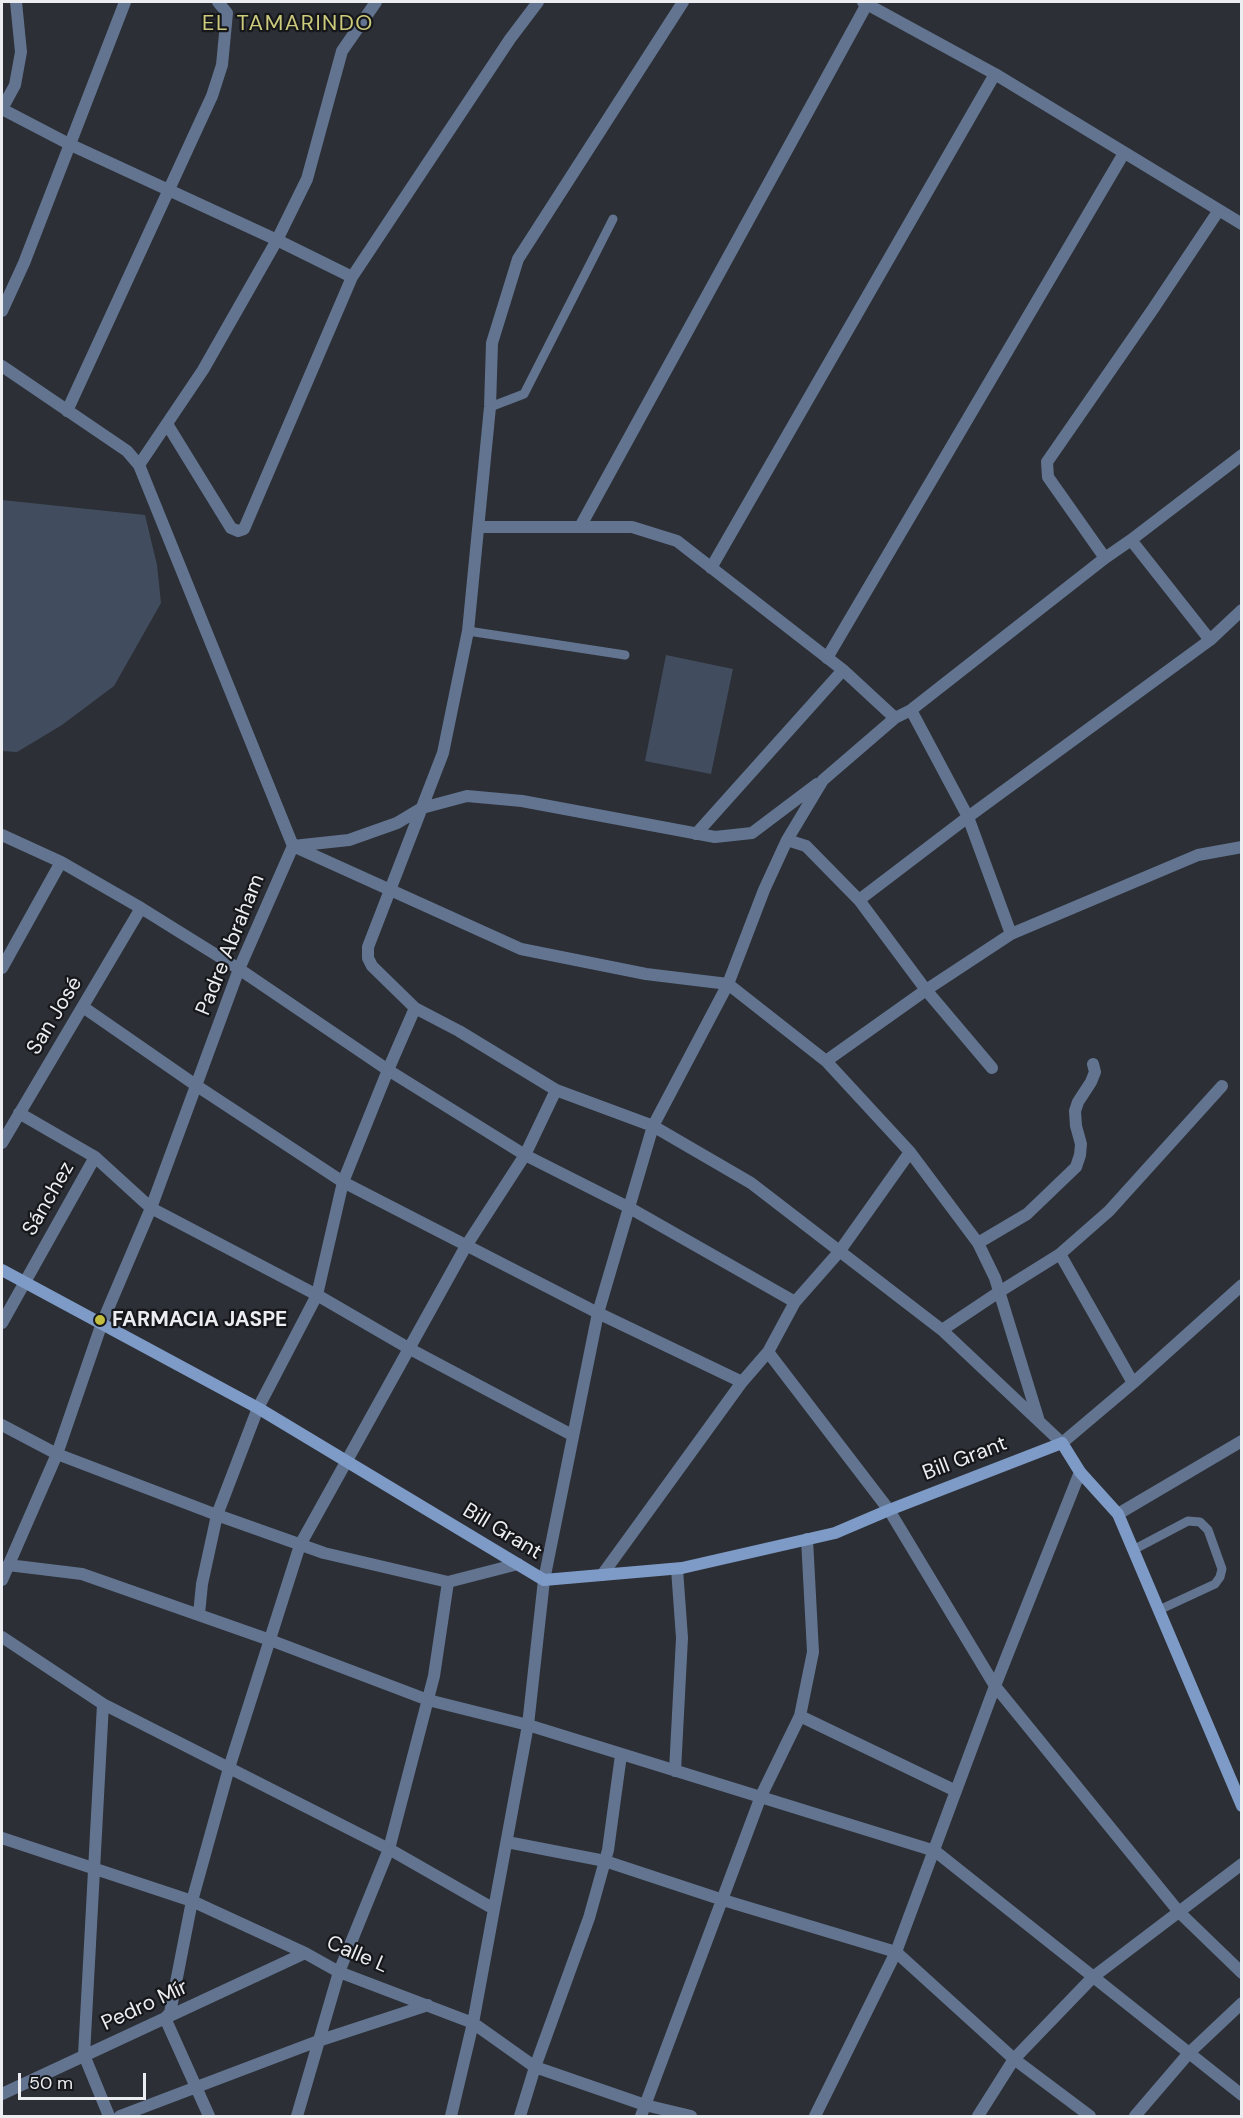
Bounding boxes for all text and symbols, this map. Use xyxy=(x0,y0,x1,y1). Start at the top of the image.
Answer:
district label: EL TAMARINDO xyxy=(202,11,374,37)
street label: Padre Abraham xyxy=(191,871,271,1019)
street label: San José xyxy=(22,972,88,1060)
street label: Sánchez xyxy=(18,1157,80,1241)
place label: FARMACIA JASPE xyxy=(112,1307,287,1333)
marker: FARMACIA JASPE xyxy=(93,1313,107,1327)
street label: Bill Grant xyxy=(919,1431,1011,1487)
street label: Bill Grant xyxy=(458,1499,546,1565)
street label: Calle L xyxy=(322,1931,392,1979)
street label: Pedro Mír xyxy=(98,1975,192,2037)
scale bar xyxy=(21,2061,148,2099)
text: 50 m xyxy=(29,2071,73,2095)

